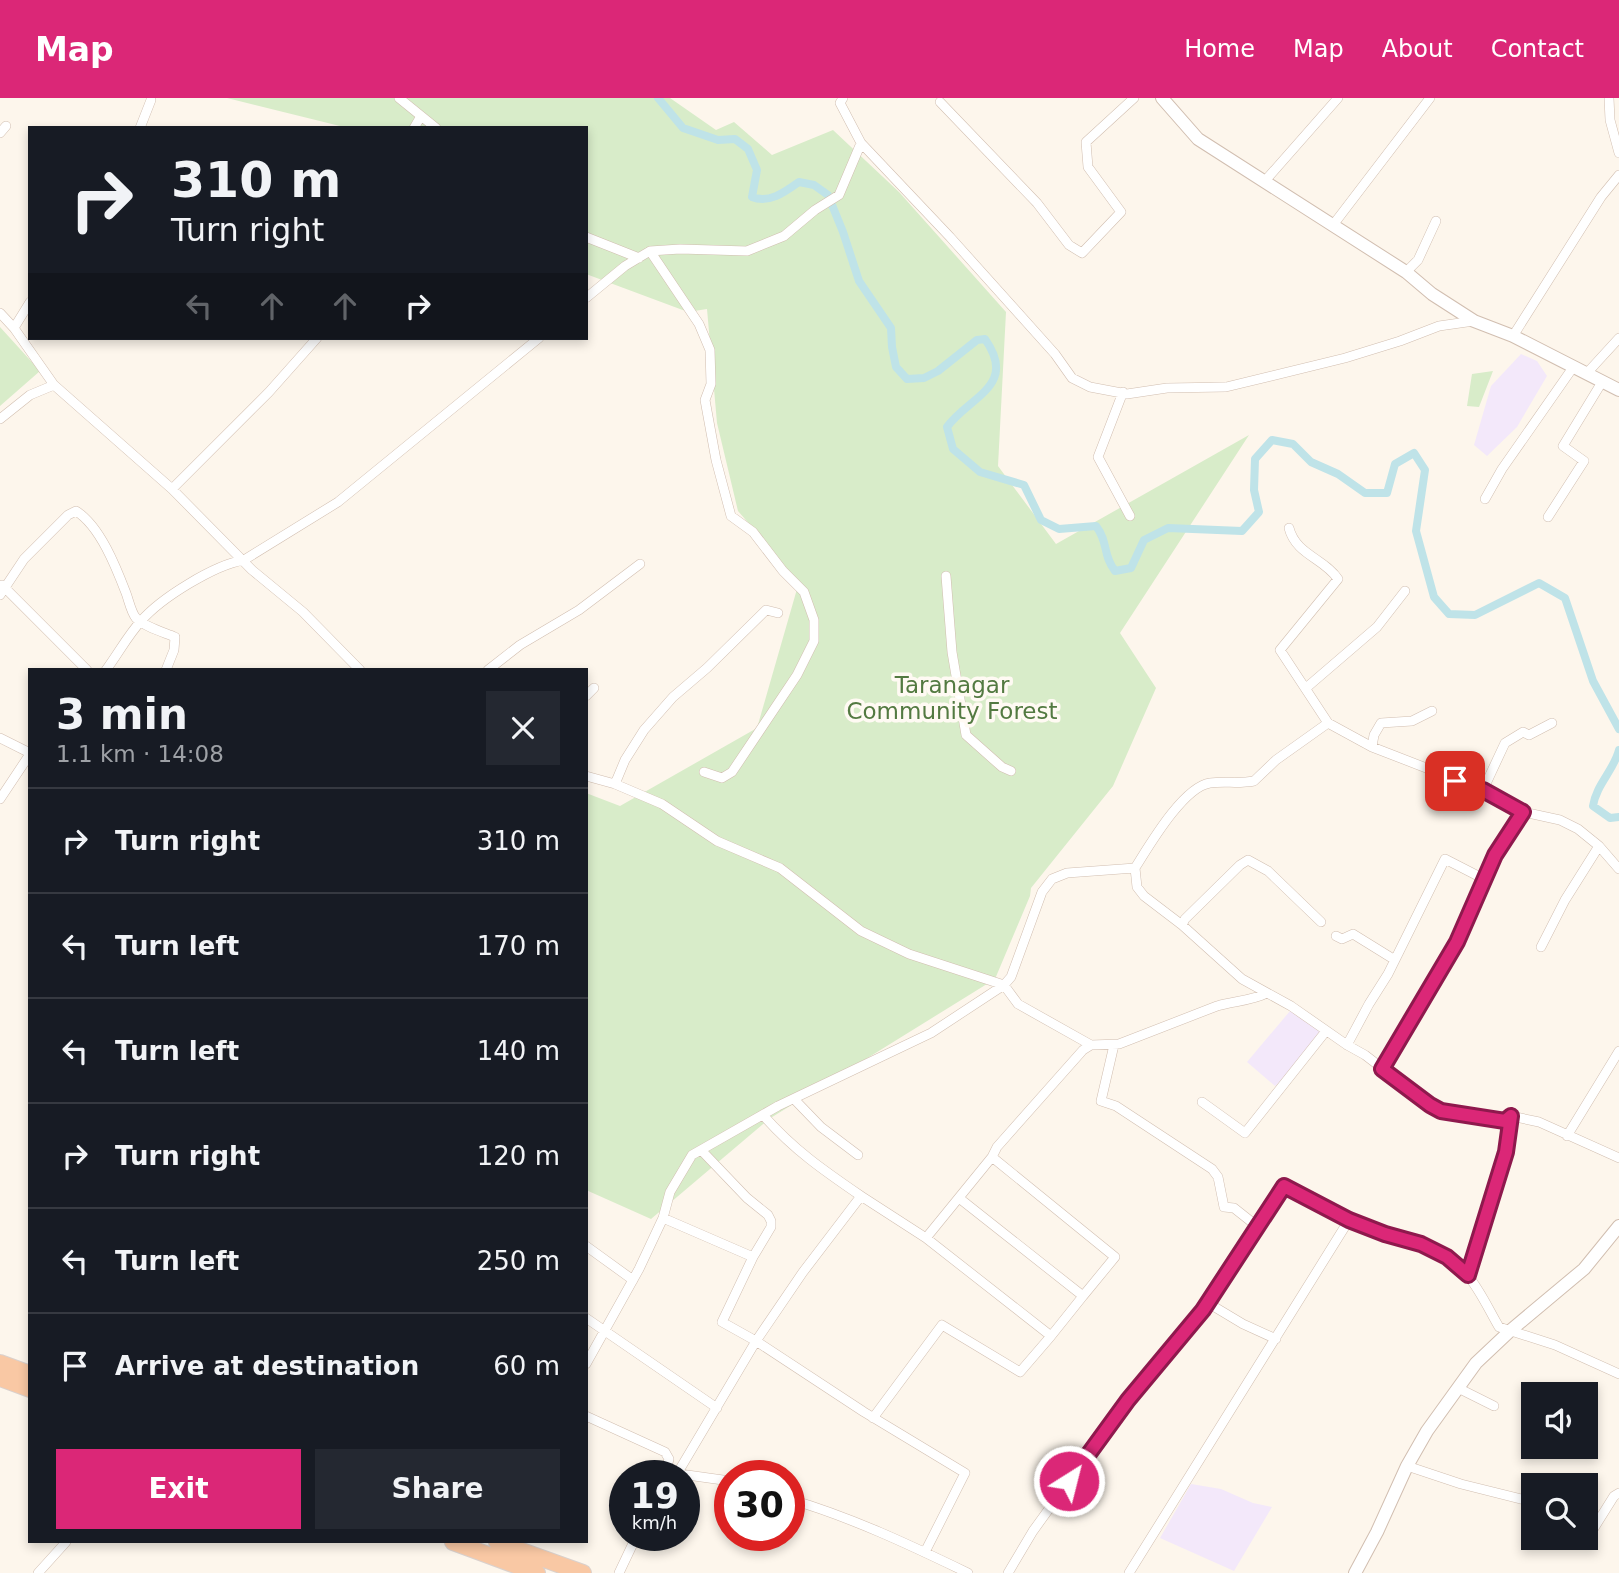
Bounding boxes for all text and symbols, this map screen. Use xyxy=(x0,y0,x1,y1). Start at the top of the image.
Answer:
text: Map xyxy=(35,30,114,69)
text: Home xyxy=(1184,35,1255,63)
text: Map xyxy=(1293,35,1344,63)
text: About xyxy=(1382,35,1453,63)
text: Contact xyxy=(1491,35,1584,63)
text: 310 m xyxy=(171,152,341,209)
icon: right xyxy=(56,154,147,245)
text: Turn right xyxy=(171,211,324,249)
icon: left xyxy=(180,287,218,325)
icon: ahead xyxy=(253,287,291,325)
icon: ahead xyxy=(326,287,364,325)
icon: right xyxy=(399,287,437,325)
park label: Taranagar Community Forest xyxy=(846,672,1058,724)
text: 3 min xyxy=(56,690,188,739)
button: close xyxy=(486,691,560,765)
text: 1.1 km · 14:08 xyxy=(56,741,224,767)
pin xyxy=(1425,751,1485,811)
icon: arrive xyxy=(1436,762,1474,800)
icon: right xyxy=(56,822,94,860)
text: Turn right xyxy=(115,826,260,856)
text: 310 m xyxy=(477,826,560,856)
icon: left xyxy=(56,927,94,965)
text: Turn left xyxy=(115,931,239,961)
text: 170 m xyxy=(477,931,560,961)
icon: left xyxy=(56,1032,94,1070)
text: Turn left xyxy=(115,1036,239,1066)
text: 140 m xyxy=(477,1036,560,1066)
icon: right xyxy=(56,1137,94,1175)
text: Turn right xyxy=(115,1141,260,1171)
text: 120 m xyxy=(477,1141,560,1171)
icon: left xyxy=(56,1242,94,1280)
text: Turn left xyxy=(115,1246,239,1276)
text: 250 m xyxy=(477,1246,560,1276)
icon: arrive xyxy=(56,1347,94,1385)
text: Arrive at destination xyxy=(115,1351,419,1381)
text: 60 m xyxy=(493,1351,560,1381)
map controls xyxy=(1521,1382,1598,1550)
button: sound xyxy=(1521,1382,1598,1459)
position arrow xyxy=(1032,1444,1106,1518)
button: Exit xyxy=(56,1449,301,1529)
button: Share xyxy=(315,1449,560,1529)
speed limit sign: 30 xyxy=(714,1460,805,1551)
button: search xyxy=(1521,1473,1598,1550)
text: 19 xyxy=(630,1476,679,1516)
text: km/h xyxy=(632,1512,677,1533)

